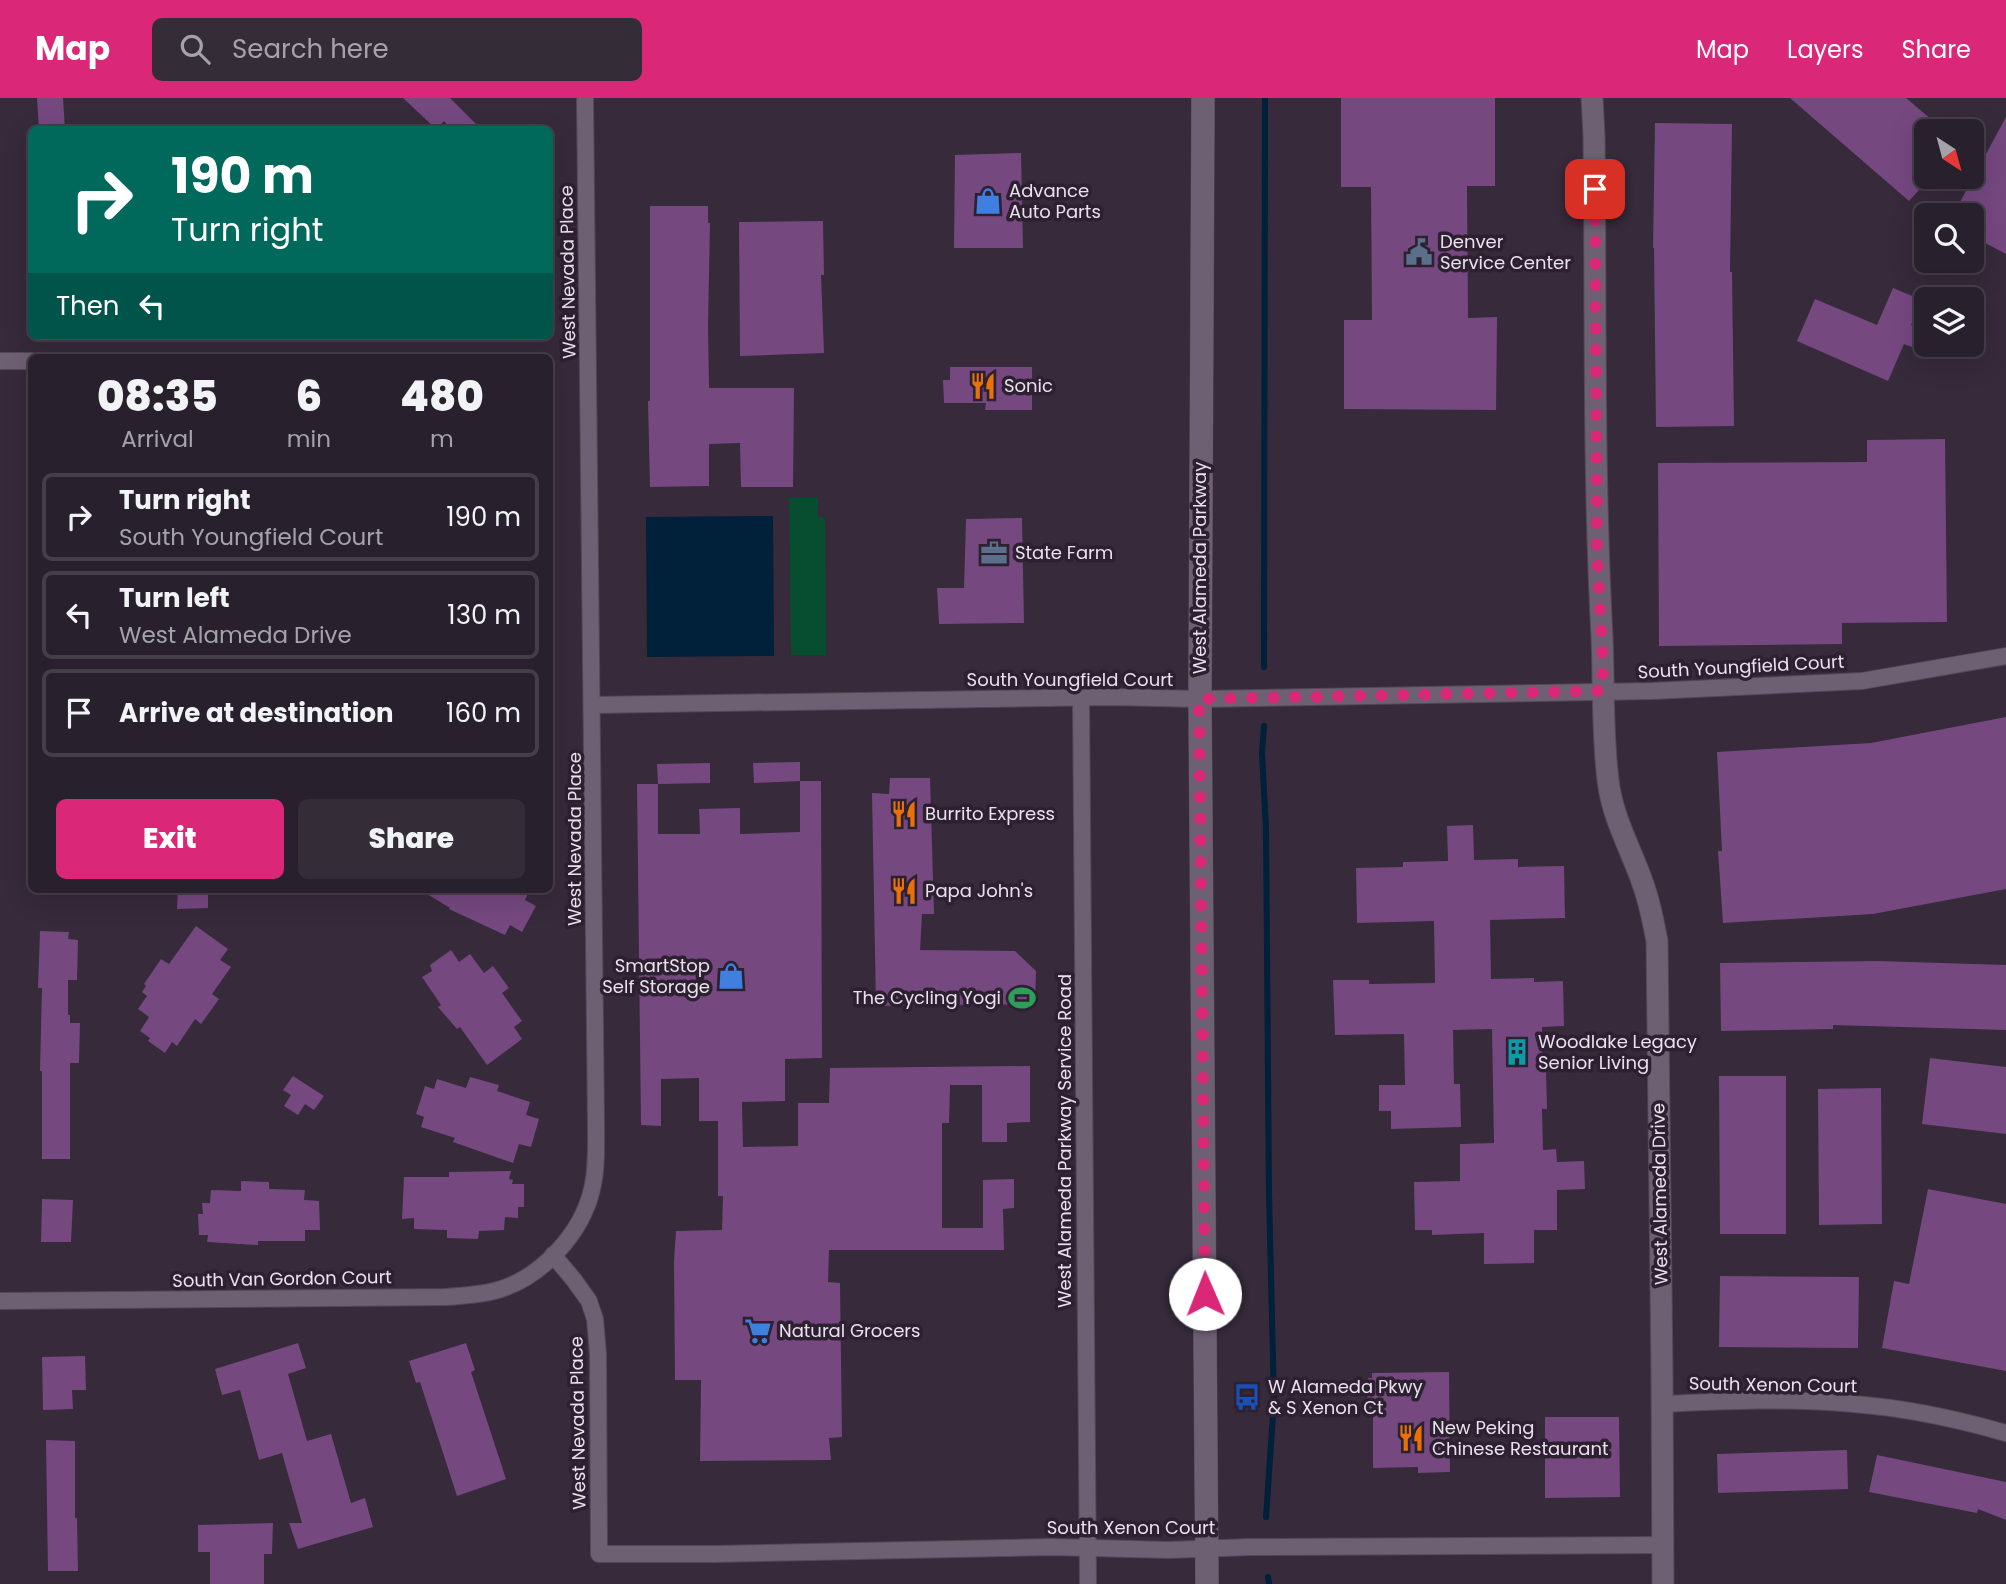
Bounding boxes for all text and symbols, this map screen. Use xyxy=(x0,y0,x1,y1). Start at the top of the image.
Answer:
search box xyxy=(152,18,642,81)
text: Map xyxy=(35,25,110,72)
icon: search xyxy=(176,30,214,68)
text: Search here xyxy=(232,31,389,67)
text: Map xyxy=(1696,33,1749,66)
text: Layers xyxy=(1787,33,1863,66)
text: Share xyxy=(1901,33,1971,66)
north arrow xyxy=(1914,119,1984,189)
map controls xyxy=(1914,119,1984,357)
text: 190 m xyxy=(171,142,314,210)
icon: right xyxy=(56,154,147,245)
pin xyxy=(1565,159,1625,219)
icon: arrive xyxy=(1576,170,1614,208)
place label: Advance Auto Parts xyxy=(1009,178,1101,224)
street label: West Nevada Place xyxy=(553,185,582,359)
shop icon: Advance Auto Parts xyxy=(973,186,1003,216)
button: search xyxy=(1914,203,1984,273)
text: Turn right xyxy=(171,207,323,252)
place label: Denver Service Center xyxy=(1440,229,1571,275)
public building icon: Denver Service Center xyxy=(1404,237,1434,267)
icon: left xyxy=(133,287,171,325)
button: layers xyxy=(1914,287,1984,357)
text: Then xyxy=(56,288,119,324)
text: 08:35 xyxy=(97,367,218,426)
text: 6 xyxy=(296,367,322,426)
text: 480 xyxy=(400,367,484,426)
restaurant icon: Sonic xyxy=(968,371,998,401)
place label: Sonic xyxy=(1004,373,1053,398)
text: Arrival xyxy=(121,423,194,455)
text: min xyxy=(287,423,331,455)
text: m xyxy=(430,423,454,455)
street label: West Alameda Parkway xyxy=(1187,462,1212,674)
text: Turn right xyxy=(119,482,251,518)
icon: right xyxy=(60,498,98,536)
text: 190 m xyxy=(446,499,521,535)
text: South Youngfield Court xyxy=(119,521,383,553)
office icon: State Farm xyxy=(979,538,1009,568)
place label: State Farm xyxy=(1015,540,1113,565)
text: Turn left xyxy=(119,580,230,616)
icon: left xyxy=(60,596,98,634)
text: 130 m xyxy=(447,597,521,633)
text: West Alameda Drive xyxy=(119,619,352,651)
street label: South Youngfield Court xyxy=(1637,649,1845,684)
street label: South Youngfield Court xyxy=(967,667,1173,692)
icon: arrive xyxy=(60,694,98,732)
text: Arrive at destination xyxy=(119,695,394,731)
text: 160 m xyxy=(446,695,521,731)
street label: West Nevada Place xyxy=(562,752,587,926)
button: Exit xyxy=(56,799,284,879)
button: Share xyxy=(298,799,525,879)
restaurant icon: Burrito Express xyxy=(889,799,919,829)
place label: Burrito Express xyxy=(925,801,1055,826)
restaurant icon: Papa John's xyxy=(889,876,919,906)
place label: Papa John's xyxy=(925,878,1033,903)
place label: SmartStop Self Storage xyxy=(602,953,710,999)
shop icon: SmartStop Self Storage xyxy=(716,961,746,991)
street label: West Alameda Parkway Service Road xyxy=(1052,974,1077,1308)
sports icon: The Cycling Yogi xyxy=(1007,983,1037,1013)
place label: The Cycling Yogi xyxy=(853,985,1001,1010)
place label: Woodlake Legacy Senior Living xyxy=(1538,1029,1697,1075)
building icon: Woodlake Legacy Senior Living xyxy=(1502,1037,1532,1067)
street label: West Alameda Drive xyxy=(1645,1103,1674,1285)
position arrow xyxy=(1168,1257,1242,1331)
street label: South Van Gordon Court xyxy=(172,1264,392,1293)
supermarket icon: Natural Grocers xyxy=(743,1316,773,1346)
place label: Natural Grocers xyxy=(779,1318,920,1343)
street label: West Nevada Place xyxy=(563,1336,592,1510)
street label: South Xenon Court xyxy=(1689,1371,1857,1398)
place label: W Alameda Pkwy & S Xenon Ct xyxy=(1268,1374,1423,1420)
bus stop icon: W Alameda Pkwy & S Xenon Ct xyxy=(1232,1382,1262,1412)
place label: New Peking Chinese Restaurant xyxy=(1432,1415,1609,1461)
restaurant icon: New Peking Chinese Restaurant xyxy=(1396,1423,1426,1453)
street label: South Xenon Court xyxy=(1047,1515,1215,1540)

